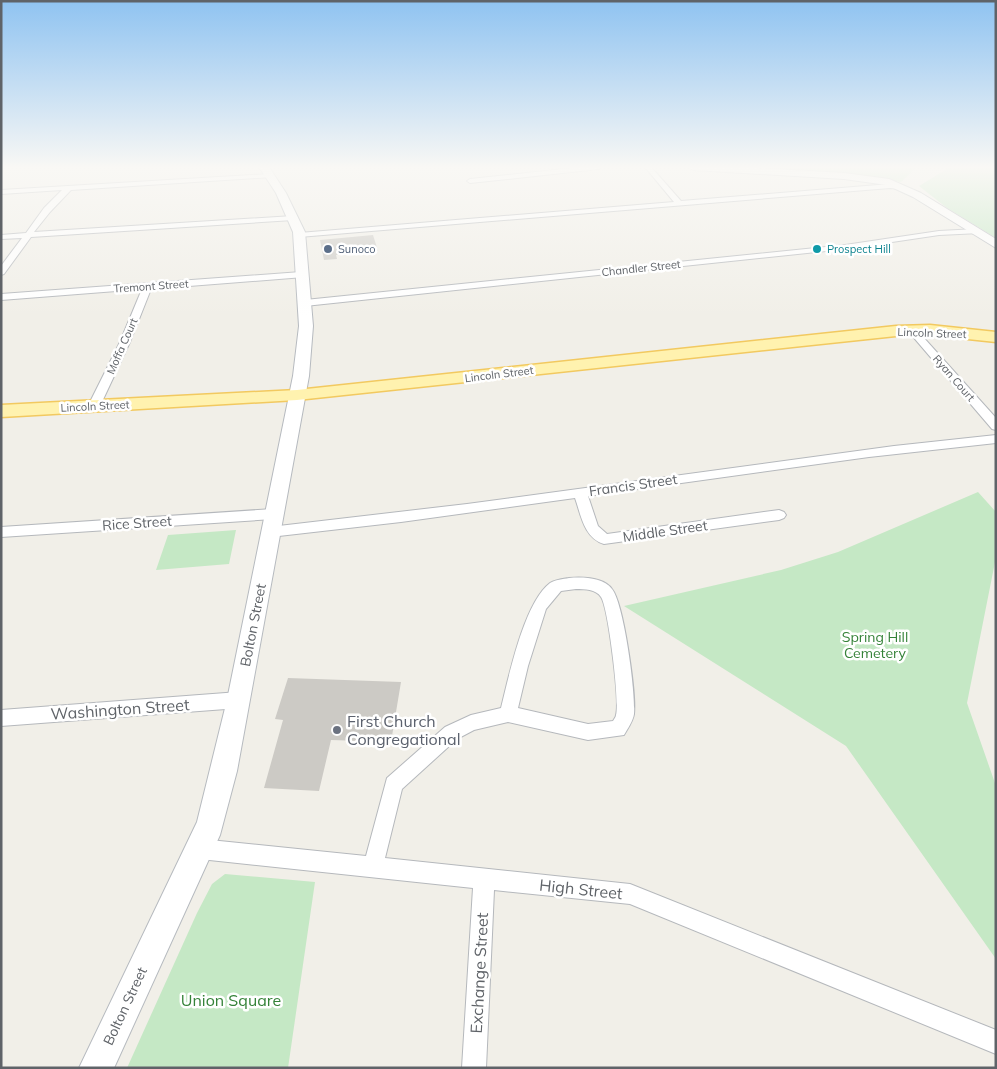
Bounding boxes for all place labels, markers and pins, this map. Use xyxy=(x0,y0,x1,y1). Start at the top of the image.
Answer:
place label: Sunoco xyxy=(338,242,376,256)
place label: Prospect Hill xyxy=(827,242,891,256)
marker: Sunoco xyxy=(322,243,334,255)
marker: Prospect Hill xyxy=(811,243,823,255)
place label: First Church Congregational xyxy=(347,711,461,749)
marker: First Church Congregational xyxy=(331,724,343,736)

